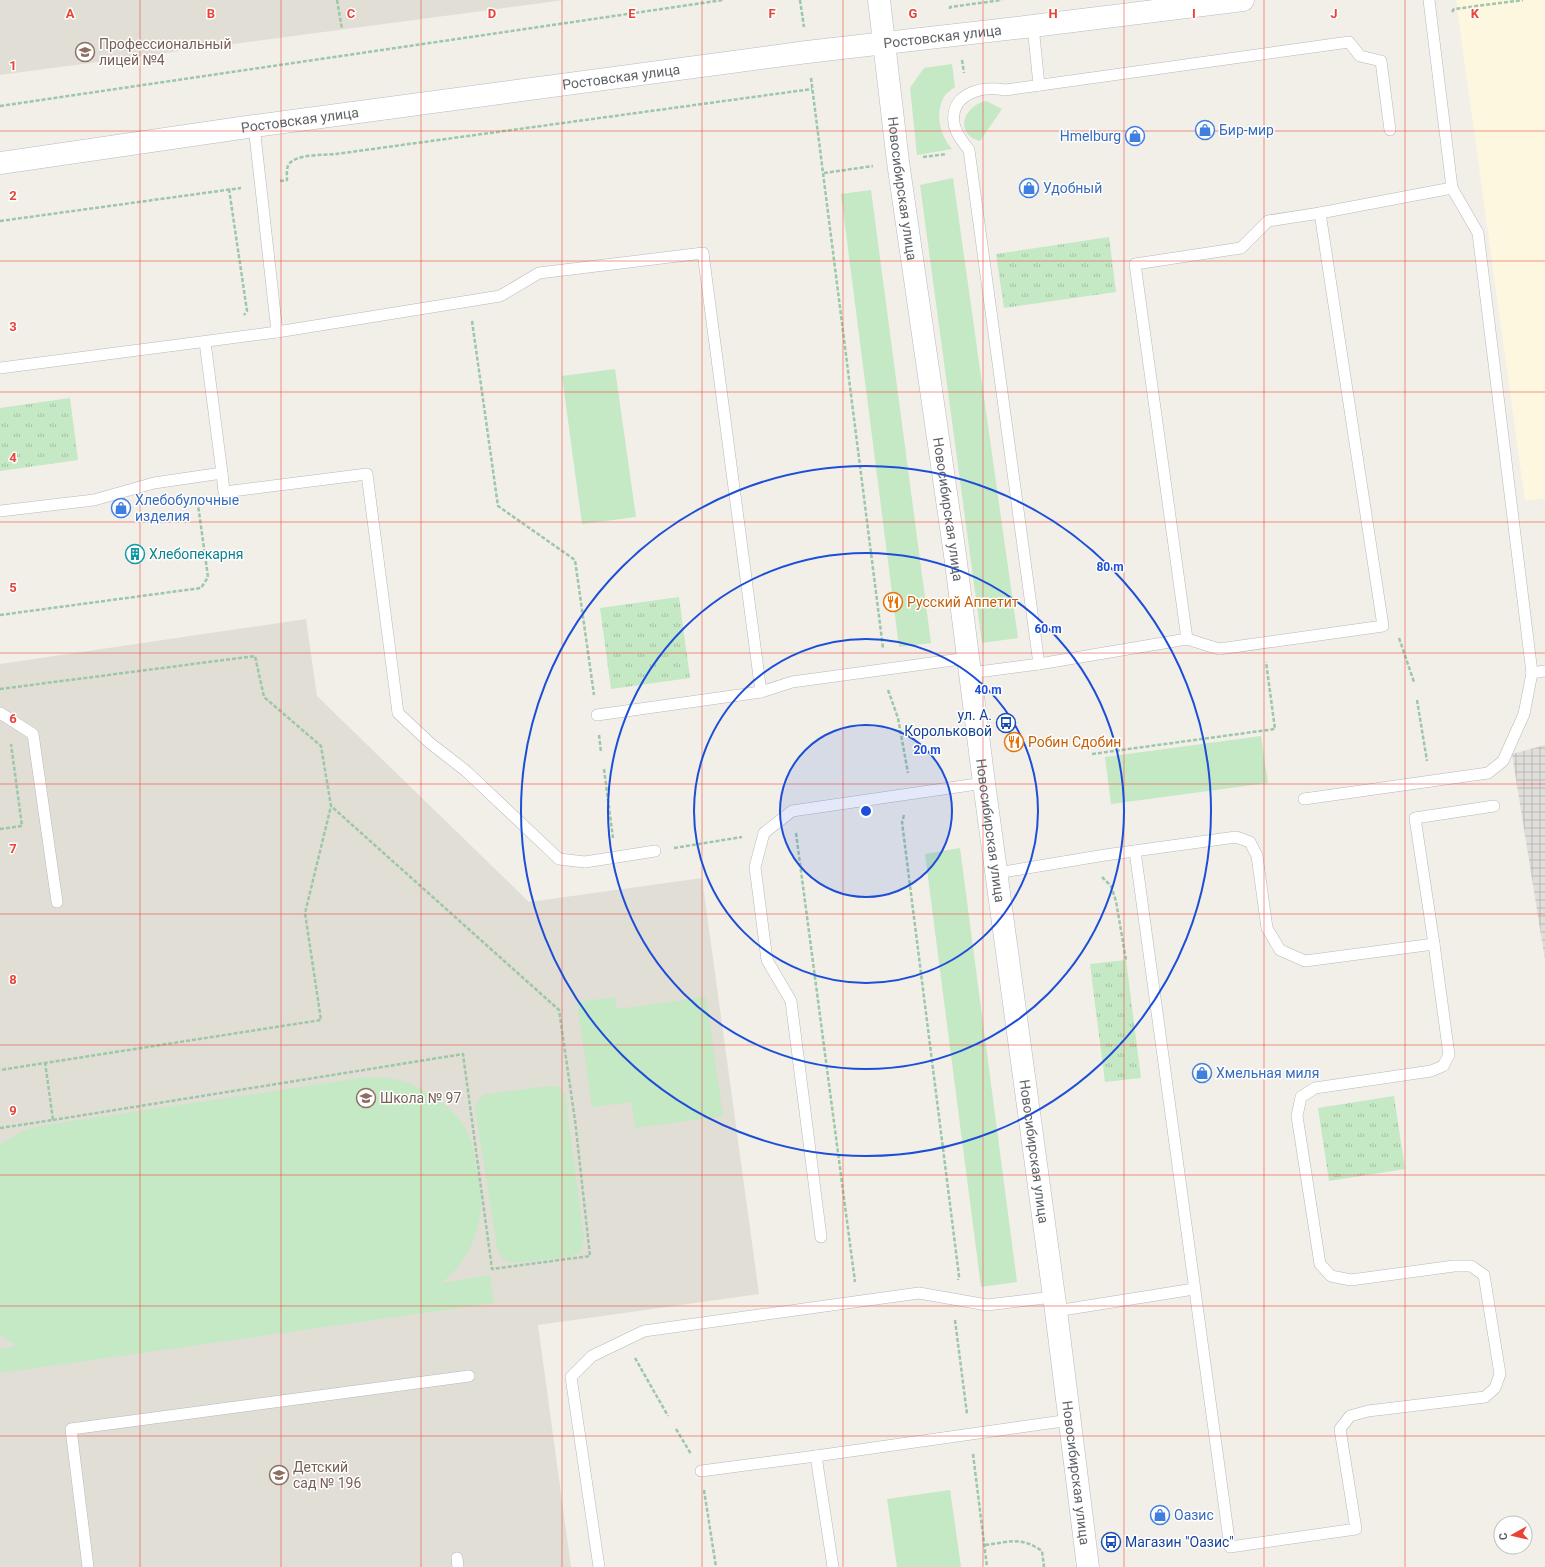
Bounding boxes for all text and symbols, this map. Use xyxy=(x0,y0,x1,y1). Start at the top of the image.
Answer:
text: A xyxy=(66,6,75,21)
text: B xyxy=(207,6,215,21)
text: C xyxy=(347,6,356,21)
text: D xyxy=(488,6,496,21)
text: E xyxy=(628,6,636,21)
text: F xyxy=(768,6,776,21)
text: G xyxy=(909,6,918,21)
text: H xyxy=(1048,6,1058,21)
text: I xyxy=(1192,6,1196,21)
text: J xyxy=(1330,6,1338,21)
text: K xyxy=(1471,6,1480,21)
street label: Ростовская улица xyxy=(883,22,1002,51)
place label: Профессиональный лицей №4 xyxy=(99,36,232,68)
school or university icon: Профессиональный лицей №4 xyxy=(74,41,96,63)
text: 1 xyxy=(9,58,17,73)
street label: Ростовская улица xyxy=(561,61,681,93)
street label: Ростовская улица xyxy=(240,104,360,136)
street label: Новосибирская улица xyxy=(885,116,920,262)
shop icon: Бир-мир xyxy=(1194,119,1216,141)
place label: Бир-мир xyxy=(1219,122,1274,138)
shop icon: Hmelburg xyxy=(1124,125,1146,147)
place label: Hmelburg xyxy=(1060,128,1121,144)
shop icon: Удобный xyxy=(1018,177,1040,199)
place label: Удобный xyxy=(1043,180,1102,196)
text: 2 xyxy=(9,188,17,203)
text: 3 xyxy=(9,319,17,334)
street label: Новосибирская улица xyxy=(930,436,966,582)
text: 4 xyxy=(9,450,17,465)
place label: Хлебобулочные изделия xyxy=(135,492,239,524)
shop icon: Хлебобулочные изделия xyxy=(110,497,132,519)
building icon: Хлебопекарня xyxy=(124,543,146,565)
place label: Хлебопекарня xyxy=(149,546,243,562)
text: 80 m xyxy=(1096,560,1124,574)
text: 5 xyxy=(9,580,17,595)
restaurant icon: Русский Аппетит xyxy=(882,591,904,613)
place label: Русский Аппетит xyxy=(907,594,1019,610)
text: 60 m xyxy=(1034,622,1062,636)
text: 40 m xyxy=(974,683,1002,697)
place label: ул. А. Корольковой xyxy=(904,707,992,739)
text: 6 xyxy=(9,711,17,726)
bus stop icon: ул. А. Корольковой xyxy=(995,712,1017,734)
restaurant icon: Робин Сдобин xyxy=(1003,731,1025,753)
place label: Робин Сдобин xyxy=(1028,734,1121,750)
text: 20 m xyxy=(913,743,941,757)
street label: Новосибирская улица xyxy=(973,758,1008,904)
centre of rings xyxy=(859,804,873,818)
text: 7 xyxy=(9,841,17,856)
text: 8 xyxy=(9,972,17,987)
shop icon: Хмельная миля xyxy=(1191,1062,1213,1084)
place label: Хмельная миля xyxy=(1216,1065,1319,1081)
street label: Новосибирская улица xyxy=(1017,1079,1052,1225)
school or university icon: Школа № 97 xyxy=(355,1087,377,1109)
place label: Школа № 97 xyxy=(380,1090,461,1106)
text: 9 xyxy=(9,1103,17,1118)
street label: Новосибирская улица xyxy=(1059,1400,1093,1546)
place label: Детский сад № 196 xyxy=(293,1459,361,1491)
school or university icon: Детский сад № 196 xyxy=(268,1464,290,1486)
shop icon: Оазис xyxy=(1149,1504,1171,1526)
place label: Оазис xyxy=(1174,1507,1214,1523)
north arrow xyxy=(1493,1515,1533,1555)
bus stop icon: Магазин "Оазис" xyxy=(1100,1531,1122,1553)
text: С xyxy=(1497,1532,1511,1541)
place label: Магазин "Оазис" xyxy=(1125,1534,1234,1550)

